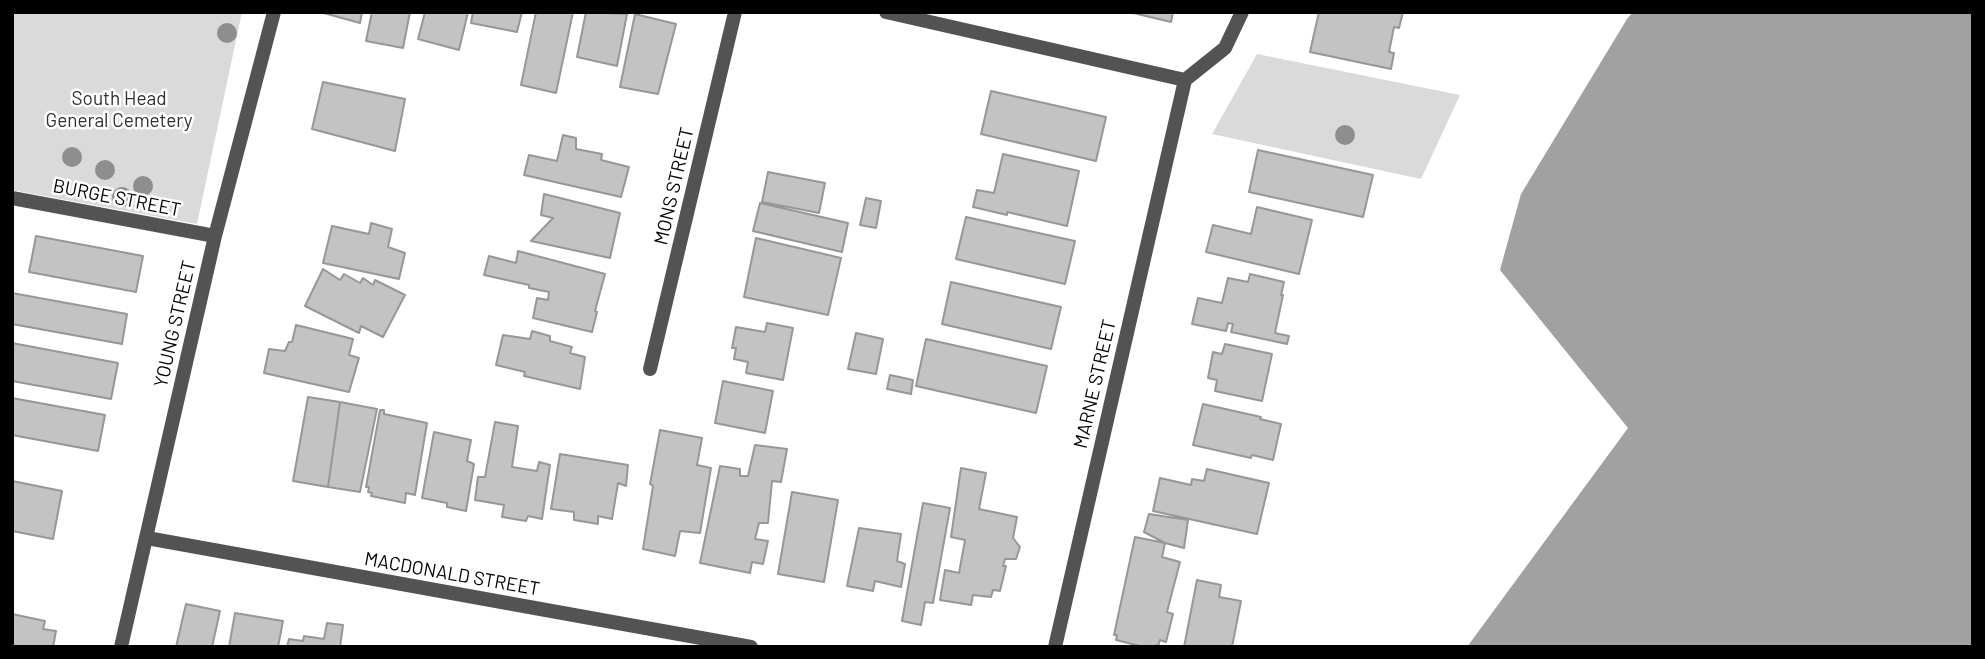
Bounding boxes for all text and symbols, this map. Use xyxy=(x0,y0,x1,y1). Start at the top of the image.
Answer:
park label: South Head General Cemetery xyxy=(46,88,192,132)
street label: MONS STREET xyxy=(649,125,699,247)
street label: BURGE STREET xyxy=(51,174,183,222)
street label: YOUNG STREET xyxy=(149,258,201,390)
street label: MARNE STREET xyxy=(1069,317,1121,451)
street label: MACDONALD STREET xyxy=(363,547,541,601)

